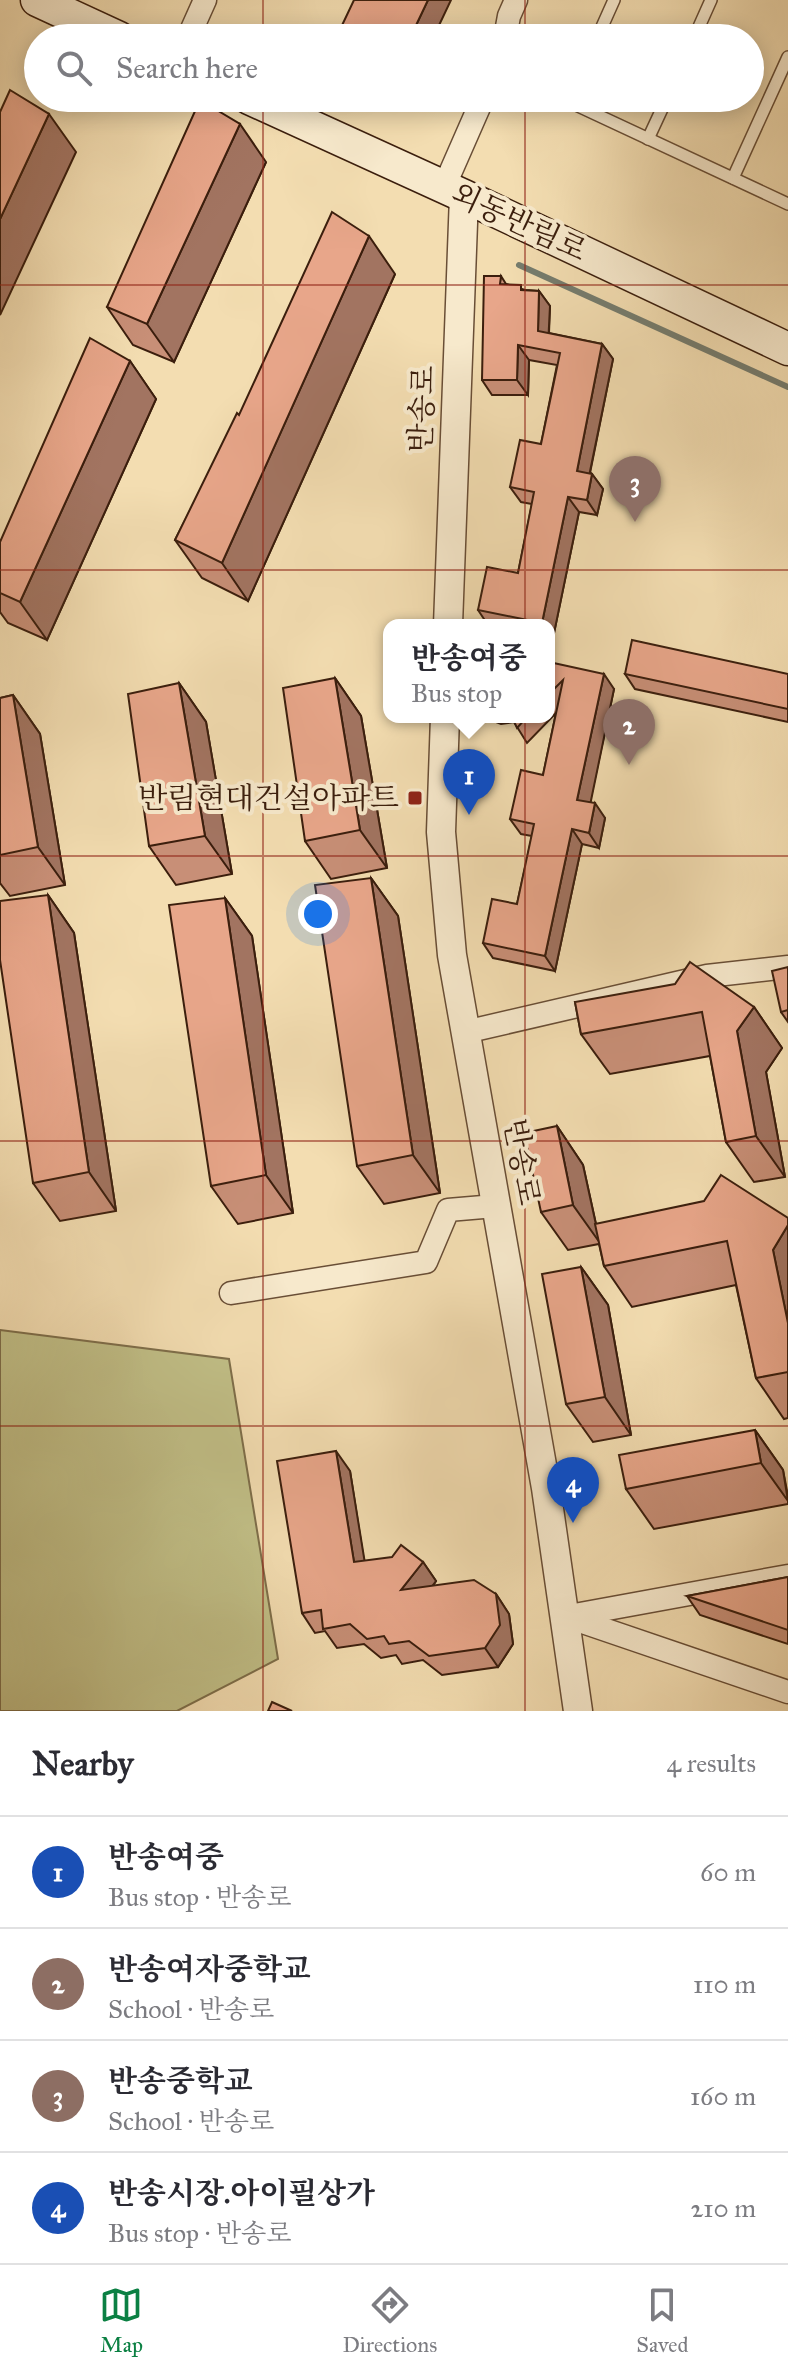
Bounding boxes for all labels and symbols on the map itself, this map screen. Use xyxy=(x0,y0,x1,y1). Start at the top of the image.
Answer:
street label: 외동반림로 xyxy=(446,175,592,269)
street label: 반송로 xyxy=(402,365,442,453)
pin: 3 xyxy=(609,456,661,522)
pin: 2 xyxy=(603,699,655,765)
pin: 1 xyxy=(443,749,495,815)
place label: 반림현대건설아파트 xyxy=(138,780,399,816)
marker: 반림현대건설아파트 xyxy=(406,789,424,807)
your location xyxy=(298,894,338,934)
street label: 반송로 xyxy=(497,1116,547,1208)
pin: 4 xyxy=(547,1457,599,1523)

